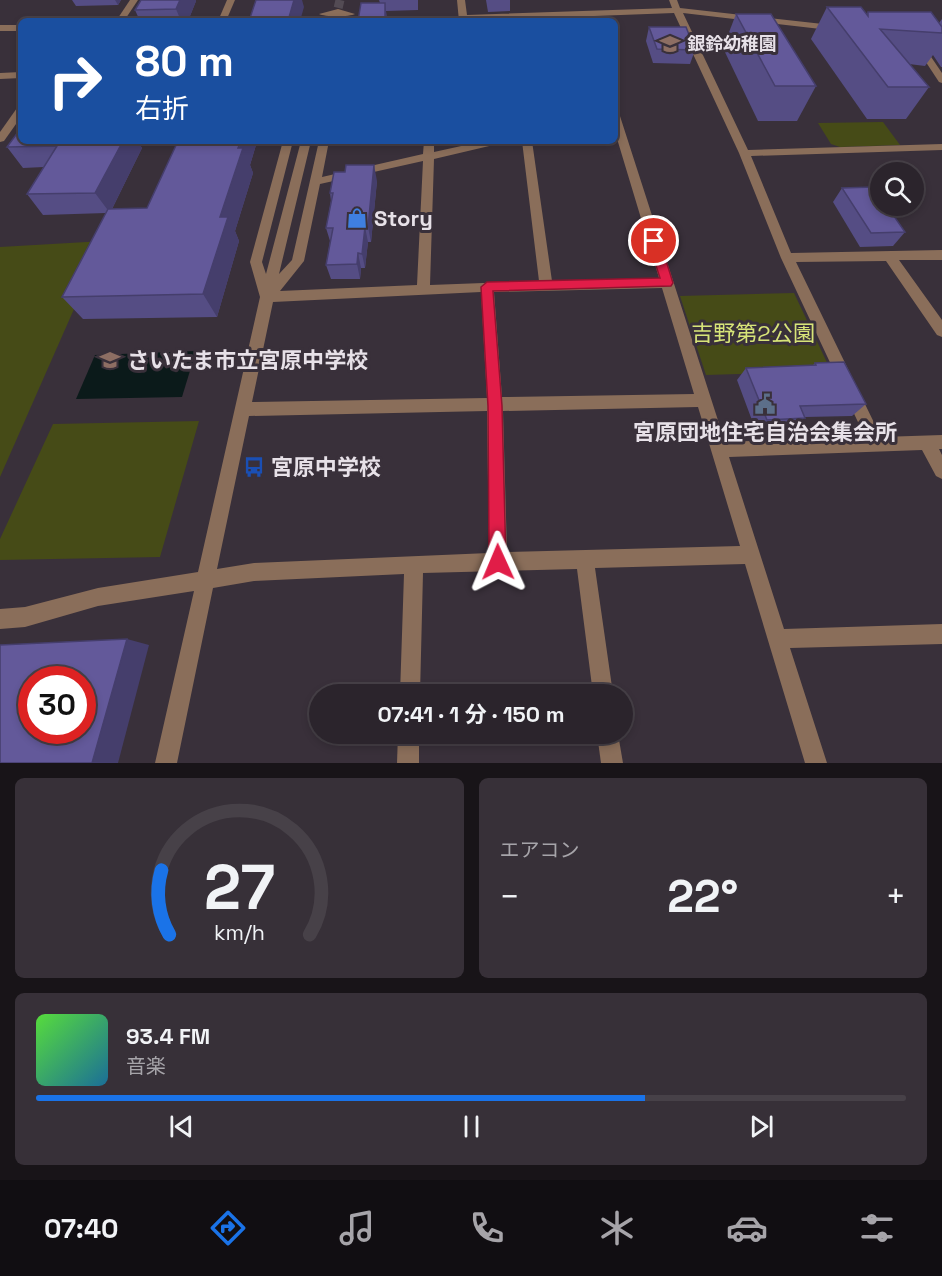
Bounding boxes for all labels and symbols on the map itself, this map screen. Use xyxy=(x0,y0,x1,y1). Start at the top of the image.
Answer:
school or university icon: 銀鈴幼稚園 xyxy=(658,32,682,56)
place label: 銀鈴幼稚園 xyxy=(687,32,777,55)
place label: Story xyxy=(374,204,433,232)
shop icon: Story xyxy=(345,206,369,230)
pin xyxy=(628,215,679,266)
park label: 吉野第2公園 xyxy=(691,319,815,347)
place label: さいたま市立宮原中学校 xyxy=(127,346,368,374)
school or university icon: さいたま市立宮原中学校 xyxy=(98,348,122,372)
public building icon: 宮原団地住宅自治会集会所 xyxy=(753,392,777,416)
place label: 宮原団地住宅自治会集会所 xyxy=(633,418,897,446)
place label: 宮原中学校 xyxy=(271,453,381,481)
bus stop icon: 宮原中学校 xyxy=(242,455,266,479)
position arrow xyxy=(466,530,530,594)
speed limit sign: 30 xyxy=(18,666,96,744)

